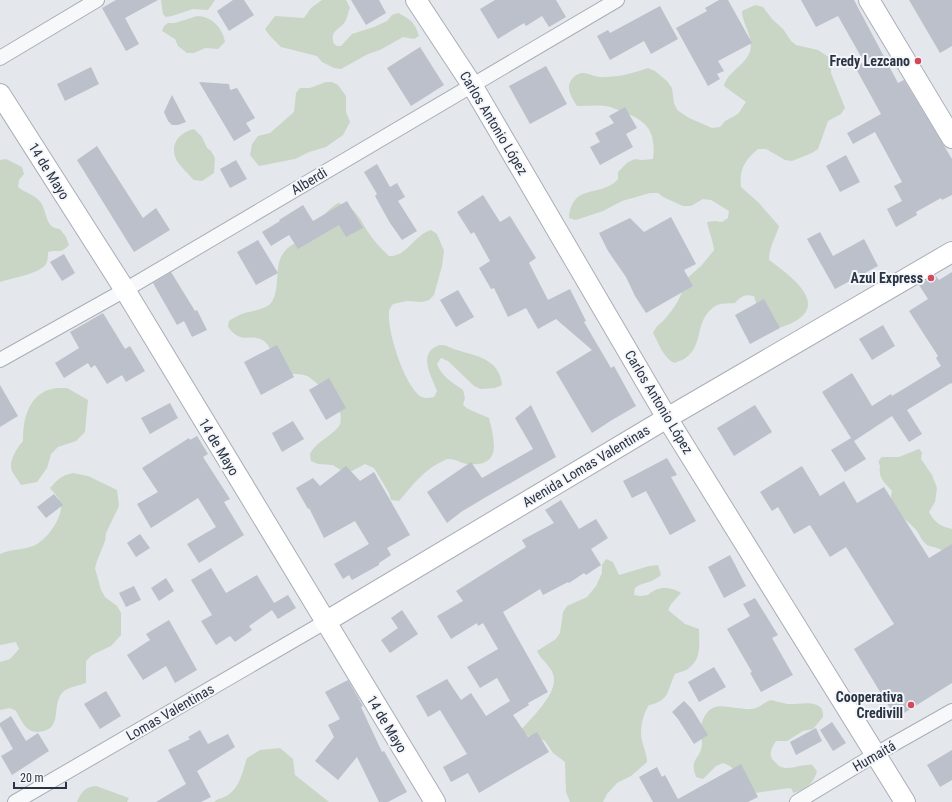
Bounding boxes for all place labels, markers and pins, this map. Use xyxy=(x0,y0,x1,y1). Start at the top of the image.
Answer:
place label: Fredy Lezcano xyxy=(829,53,910,69)
marker: Fredy Lezcano xyxy=(913,56,923,66)
place label: Azul Express xyxy=(851,270,923,286)
marker: Azul Express xyxy=(926,273,936,283)
place label: Cooperativa Credivill xyxy=(836,689,903,721)
marker: Cooperativa Credivill xyxy=(906,700,916,710)

